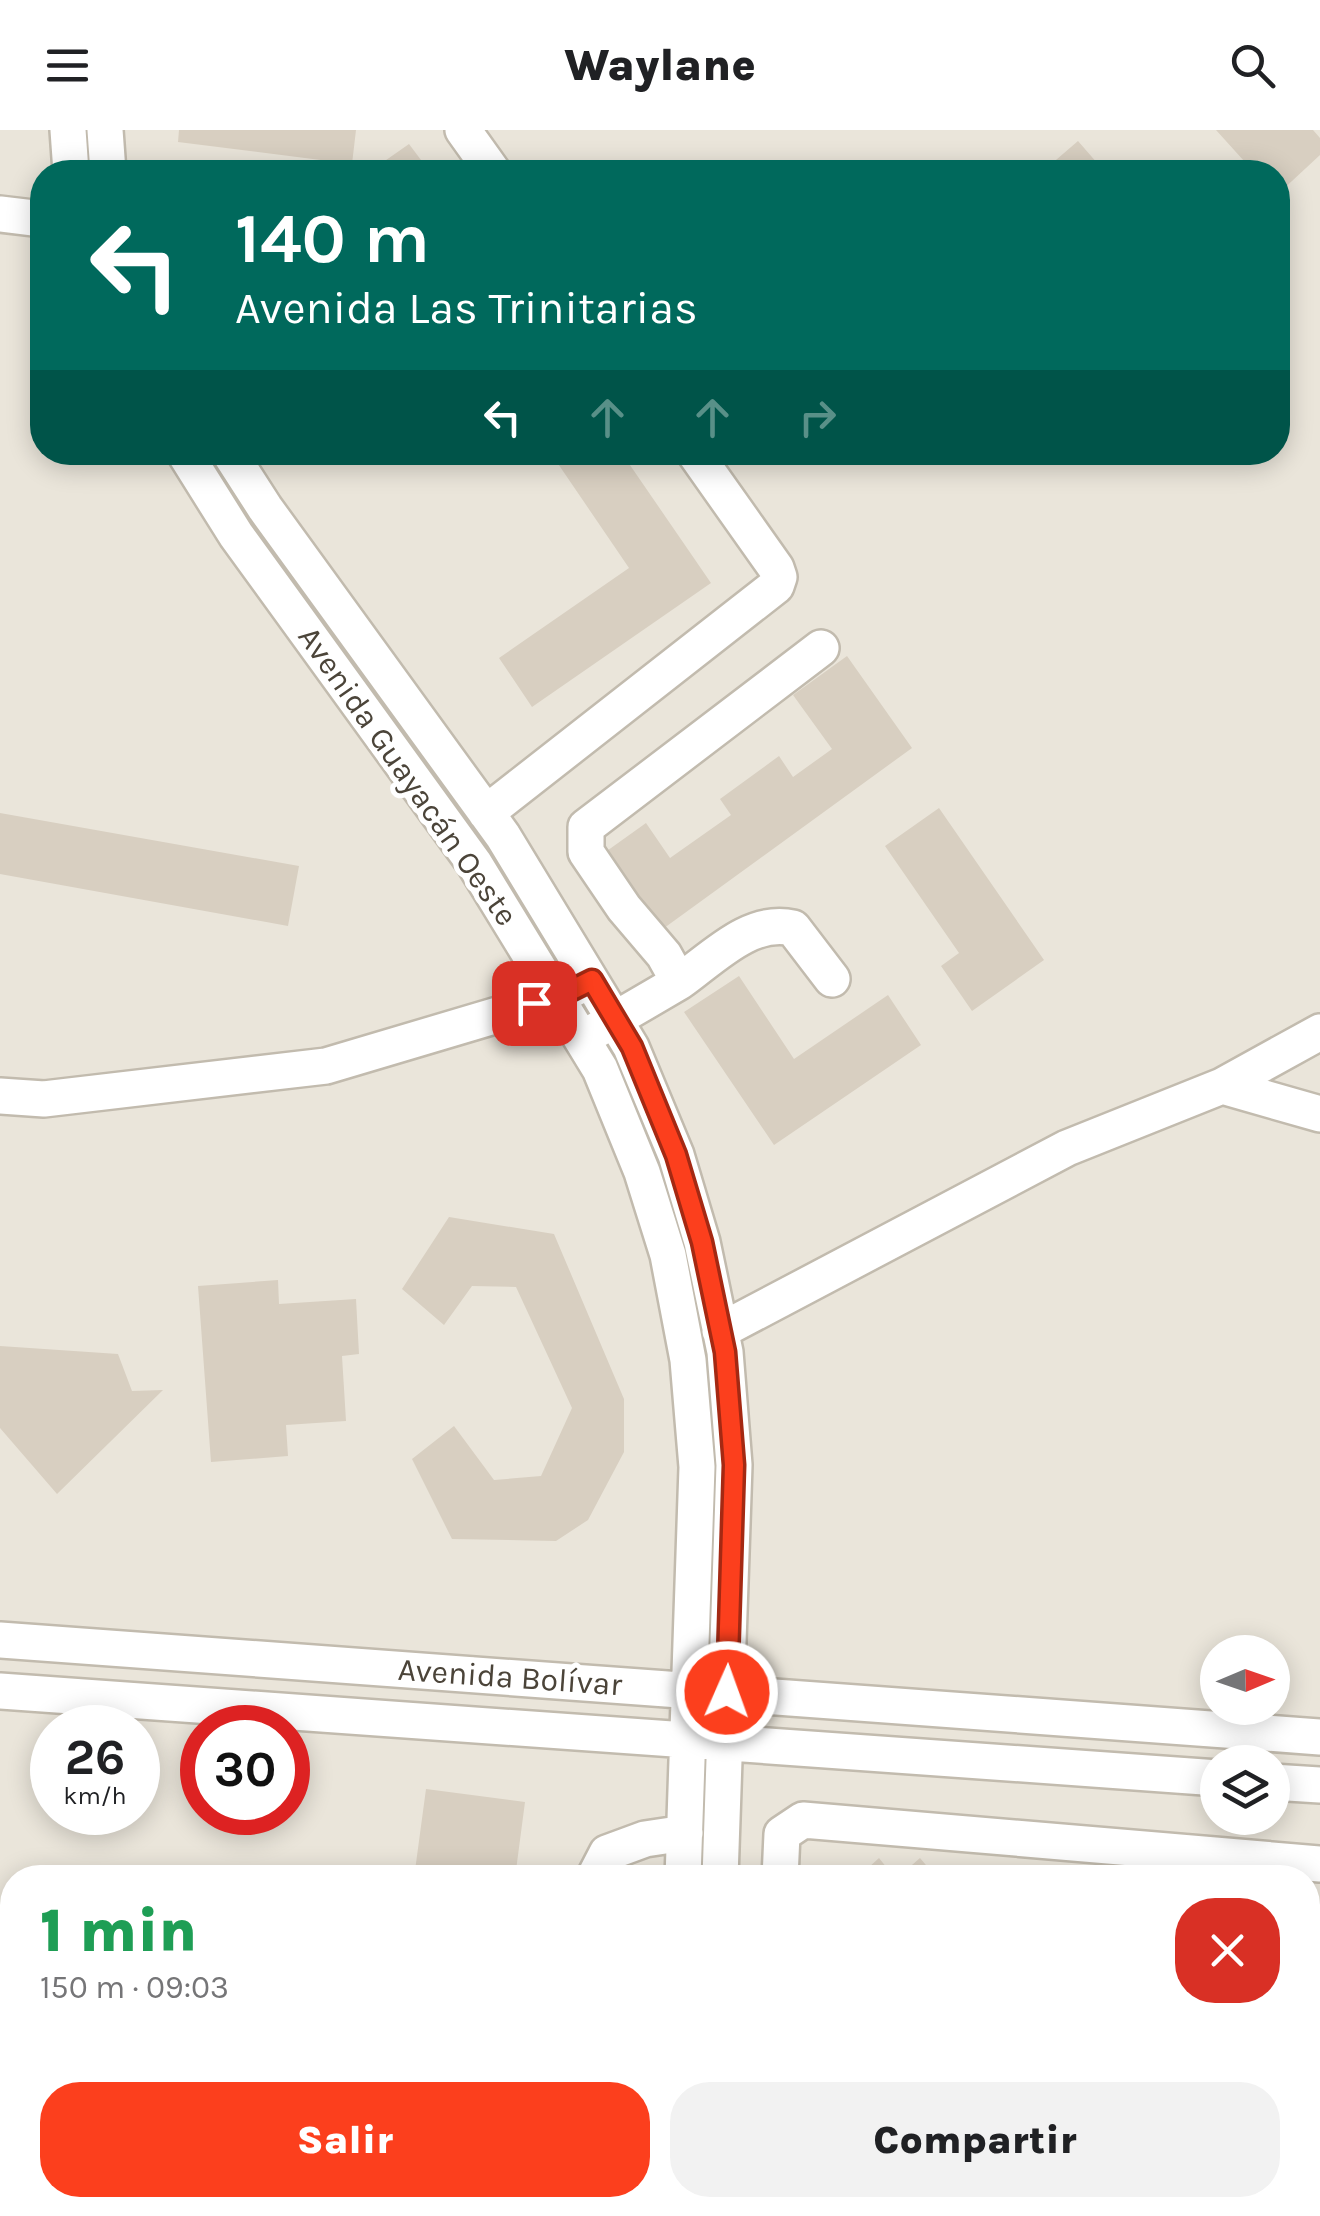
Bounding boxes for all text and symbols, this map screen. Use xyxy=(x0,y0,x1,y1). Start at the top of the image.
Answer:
icon: menu xyxy=(40,38,95,93)
icon: search xyxy=(1225,38,1280,93)
text: Waylane xyxy=(564,39,756,91)
text: 140 m xyxy=(235,198,430,280)
icon: left xyxy=(70,200,200,330)
text: Avenida Las Trinitarias xyxy=(235,282,698,334)
icon: left xyxy=(475,390,530,445)
icon: ahead xyxy=(580,390,635,445)
icon: ahead xyxy=(685,390,740,445)
icon: right xyxy=(790,390,845,445)
street label: Avenida Guayacán Oeste xyxy=(291,619,525,933)
pin xyxy=(492,961,577,1046)
icon: arrive xyxy=(507,976,562,1031)
north arrow xyxy=(1200,1635,1290,1725)
map controls xyxy=(1200,1635,1290,1835)
position arrow xyxy=(675,1640,779,1744)
street label: Avenida Bolívar xyxy=(397,1651,624,1703)
speed limit sign: 30 xyxy=(180,1705,310,1835)
text: 26 xyxy=(65,1728,125,1787)
button: layers xyxy=(1200,1745,1290,1835)
text: km/h xyxy=(63,1781,127,1810)
text: 1 min xyxy=(40,1896,197,1966)
button: close xyxy=(1175,1898,1280,2003)
text: 150 m · 09:03 xyxy=(40,1969,229,2006)
button: Salir xyxy=(40,2082,650,2197)
button: Compartir xyxy=(670,2082,1280,2197)

